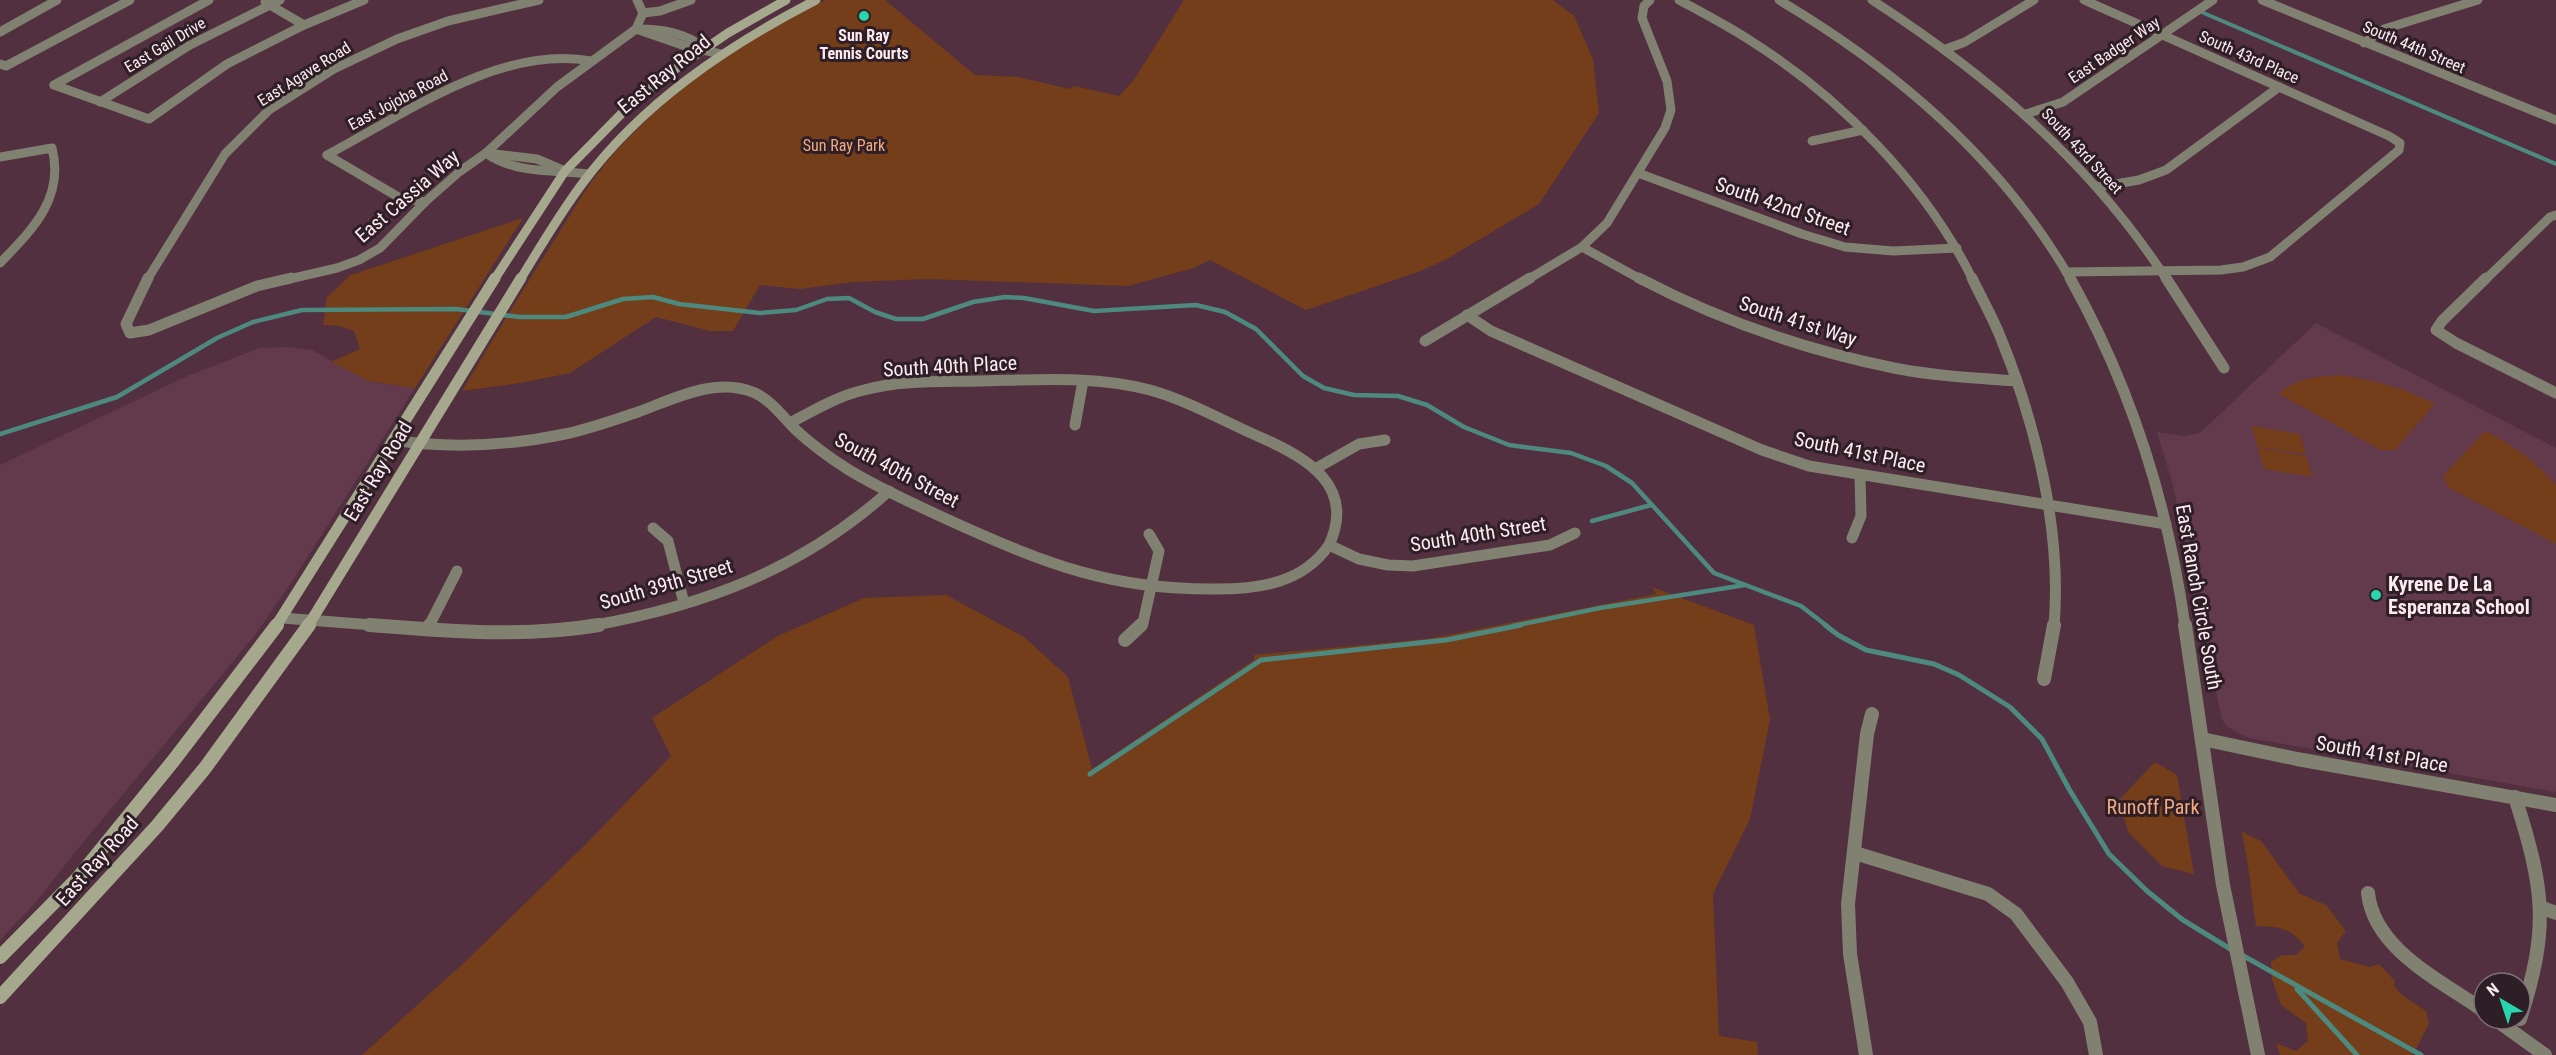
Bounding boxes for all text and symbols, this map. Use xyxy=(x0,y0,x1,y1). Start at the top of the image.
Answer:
marker: Sun Ray Tennis Courts xyxy=(857,9,871,23)
street label: East Badger Way xyxy=(2065,12,2163,87)
street label: East Gail Drive xyxy=(121,13,209,77)
street label: South 44th Street xyxy=(2360,17,2468,77)
place label: Sun Ray Tennis Courts xyxy=(819,26,909,63)
street label: South 43rd Place xyxy=(2196,26,2302,88)
street label: East Ray Road xyxy=(613,29,715,119)
street label: East Agave Road xyxy=(254,38,354,110)
street label: East Jojoba Road xyxy=(345,66,451,134)
street label: South 43rd Street xyxy=(2038,104,2127,198)
park label: Sun Ray Park xyxy=(803,136,886,155)
street label: East Cassia Way xyxy=(350,144,464,248)
street label: South 42nd Street xyxy=(1712,172,1854,240)
street label: South 41st Way xyxy=(1736,291,1860,351)
street label: South 40th Place xyxy=(882,351,1018,381)
street label: East Ray Road xyxy=(339,417,417,525)
street label: South 41st Place xyxy=(1792,426,1928,478)
street label: South 40th Street xyxy=(831,427,963,513)
street label: East Ranch Circle South xyxy=(2171,502,2227,692)
street label: South 40th Street xyxy=(1408,511,1548,557)
street label: South 39th Street xyxy=(597,554,735,614)
place label: Kyrene De La Esperanza School xyxy=(2388,572,2530,619)
marker: Kyrene De La Esperanza School xyxy=(2369,588,2383,602)
street label: South 41st Place xyxy=(2314,731,2450,777)
park label: Runoff Park xyxy=(2107,795,2199,819)
street label: East Ray Road xyxy=(51,811,143,911)
north arrow xyxy=(2472,971,2532,1031)
text: N xyxy=(2483,979,2503,1000)

